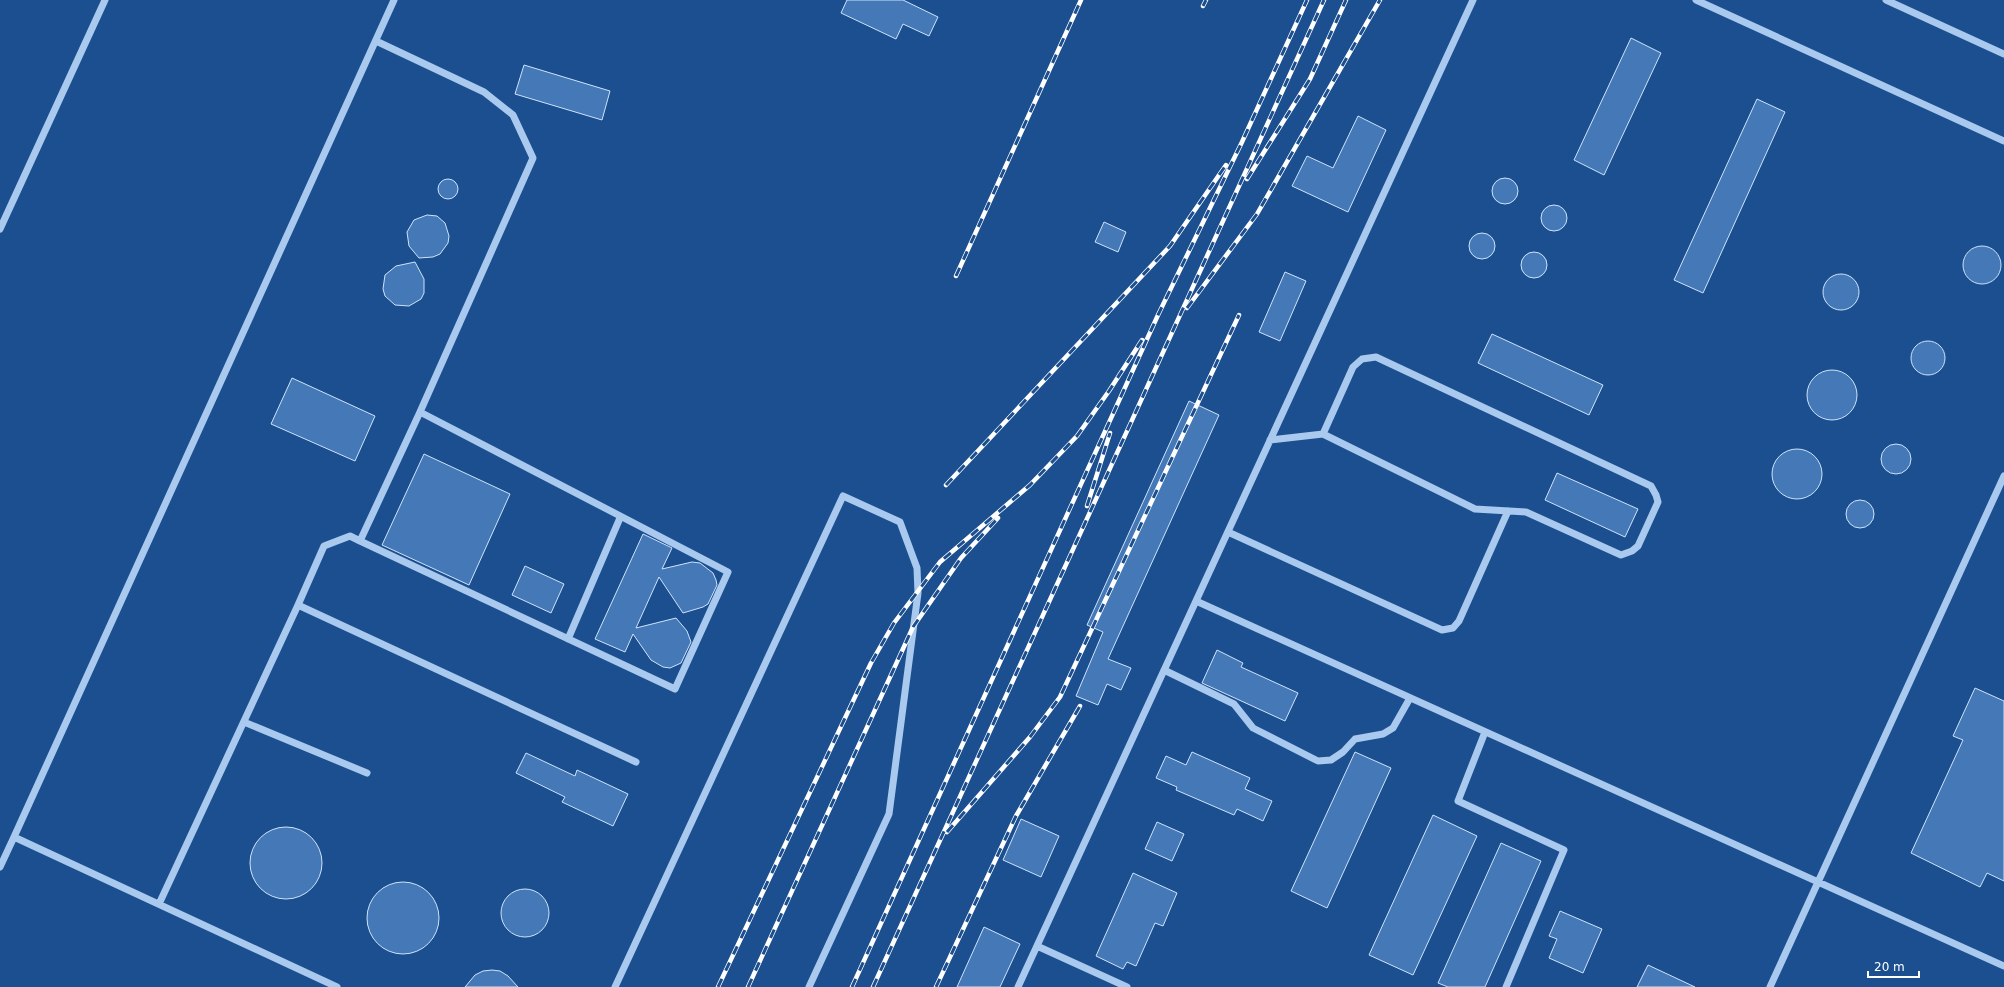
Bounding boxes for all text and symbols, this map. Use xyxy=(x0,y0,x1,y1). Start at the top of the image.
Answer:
scale bar xyxy=(1868,953,1919,979)
text: 20 m xyxy=(1874,960,1905,974)

